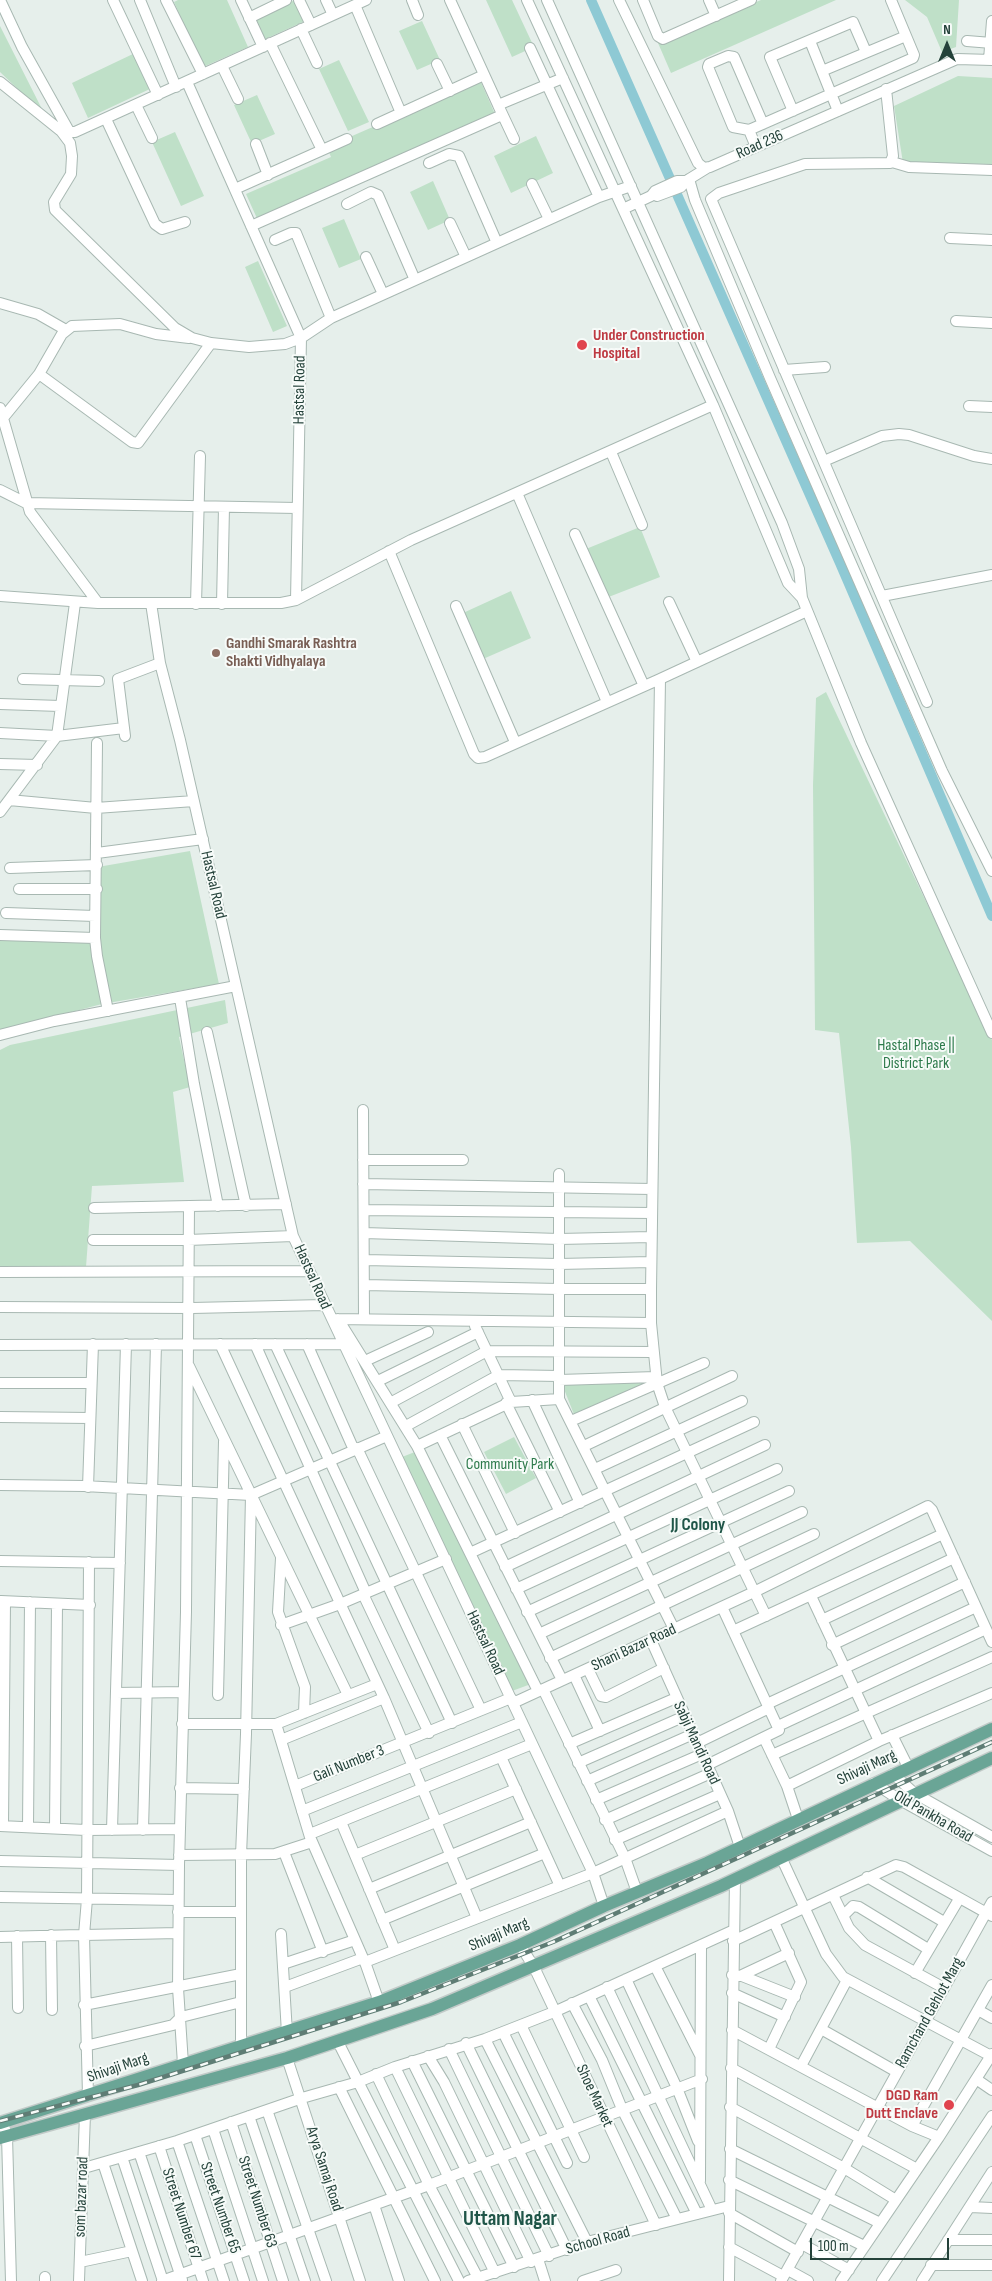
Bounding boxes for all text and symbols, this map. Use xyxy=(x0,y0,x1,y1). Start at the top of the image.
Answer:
north arrow xyxy=(922,20,972,70)
text: N xyxy=(943,21,951,38)
street label: Road 236 xyxy=(733,126,787,164)
place label: Under Construction Hospital xyxy=(593,326,705,364)
marker: Under Construction Hospital xyxy=(575,338,589,352)
street label: Hastsal Road xyxy=(290,355,310,425)
place label: Gandhi Smarak Rashtra Shakti Vidhyalaya xyxy=(226,634,357,672)
marker: Gandhi Smarak Rashtra Shakti Vidhyalaya xyxy=(210,647,222,659)
street label: Hastsal Road xyxy=(196,849,230,921)
park label: Hastal Phase || District Park xyxy=(877,1036,955,1074)
street label: Hastsal Road xyxy=(289,1242,335,1312)
park label: Community Park xyxy=(466,1455,554,1475)
district label: JJ Colony xyxy=(671,1514,725,1536)
street label: Hastsal Road xyxy=(462,1608,508,1678)
street label: Shani Bazar Road xyxy=(589,1620,679,1676)
street label: Sabji Mandi Road xyxy=(668,1698,724,1788)
street label: Gali Number 3 xyxy=(311,1741,387,1787)
street label: Shivaji Marg xyxy=(834,1746,900,1790)
street label: Old Pankha Road xyxy=(890,1787,976,1847)
street label: Shivaji Marg xyxy=(466,1914,532,1956)
street label: Ramchand Gehlot Marg xyxy=(892,1954,968,2072)
street label: Shivaji Marg xyxy=(85,2049,151,2087)
street label: Shoe Market xyxy=(571,2062,617,2130)
place label: DGD Ram Dutt Enclave xyxy=(866,2086,938,2124)
marker: DGD Ram Dutt Enclave xyxy=(942,2098,956,2112)
street label: Arya Samaj Road xyxy=(301,2124,347,2214)
street label: Street Number 63 xyxy=(233,2154,281,2250)
street label: som bazar road xyxy=(71,2156,93,2238)
street label: Street Number 65 xyxy=(195,2160,245,2256)
street label: Street Number 67 xyxy=(157,2166,205,2262)
district label: Uttam Nagar xyxy=(463,2207,557,2233)
street label: School Road xyxy=(564,2223,632,2259)
scale bar xyxy=(812,2228,951,2260)
text: 100 m xyxy=(818,2237,849,2256)

